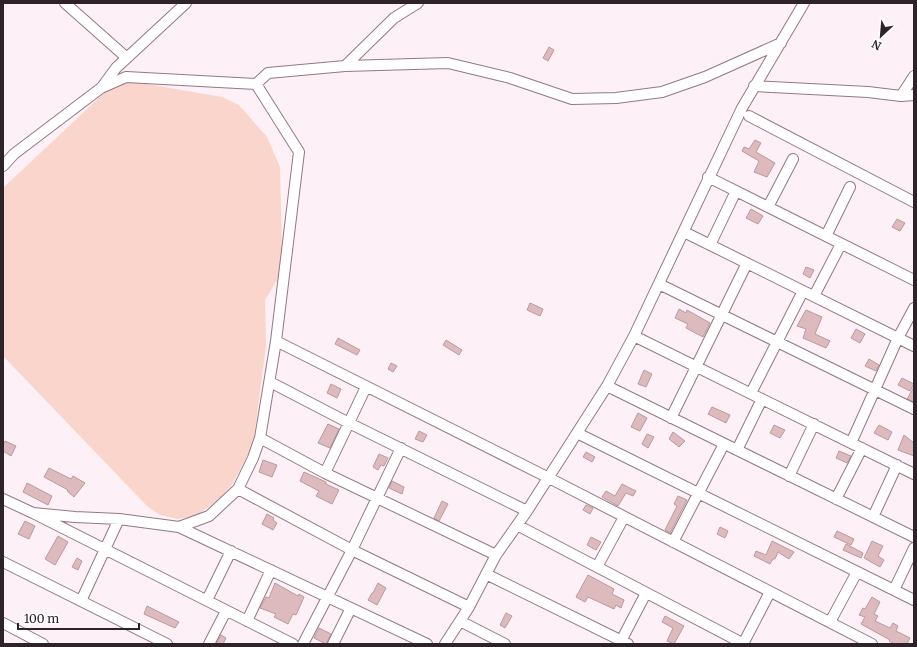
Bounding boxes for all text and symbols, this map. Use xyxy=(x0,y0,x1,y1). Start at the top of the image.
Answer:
north arrow xyxy=(861,16,901,56)
text: N xyxy=(869,37,884,53)
scale bar xyxy=(18,605,139,631)
text: 100 m xyxy=(24,611,59,626)

